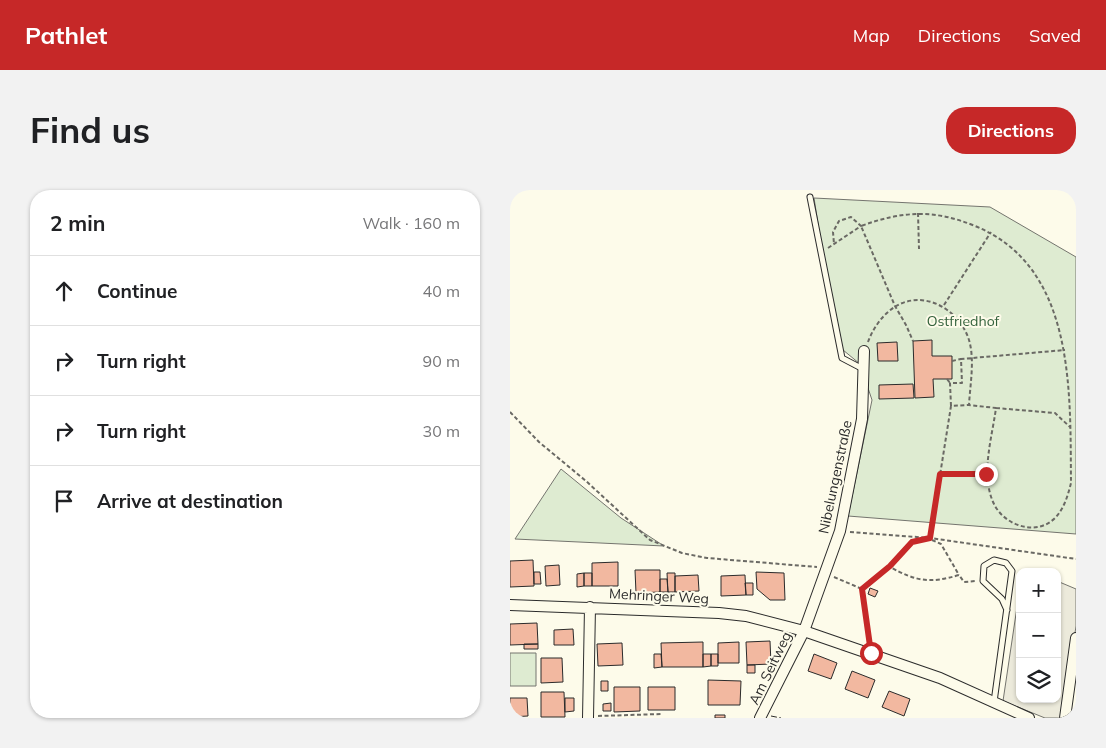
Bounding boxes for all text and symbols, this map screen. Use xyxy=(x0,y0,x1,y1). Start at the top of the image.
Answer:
text: Pathlet xyxy=(25,20,107,50)
text: Map xyxy=(853,24,890,47)
text: Directions xyxy=(918,24,1001,47)
text: Saved xyxy=(1029,24,1081,47)
button: Directions xyxy=(946,107,1076,154)
text: Find us xyxy=(30,108,150,152)
text: 2 min xyxy=(50,210,105,236)
text: Walk · 160 m xyxy=(362,213,460,233)
icon: ahead xyxy=(50,277,78,305)
text: Continue xyxy=(97,279,177,303)
text: 40 m xyxy=(423,281,460,301)
park label: Ostfriedhof xyxy=(927,312,1000,330)
icon: right xyxy=(50,347,78,375)
text: Turn right xyxy=(97,349,186,373)
text: 90 m xyxy=(423,351,460,371)
icon: right xyxy=(50,417,78,445)
text: Turn right xyxy=(97,419,186,443)
street label: Nibelungenstraße xyxy=(814,419,856,535)
text: 30 m xyxy=(423,421,460,441)
route end xyxy=(975,463,998,486)
icon: arrive xyxy=(50,487,78,515)
text: Arrive at destination xyxy=(97,489,283,513)
map controls xyxy=(1016,568,1061,703)
button: + xyxy=(1016,568,1061,613)
street label: Mehringer Weg xyxy=(609,584,709,608)
button: − xyxy=(1016,613,1061,658)
street label: Am Seitweg xyxy=(745,629,795,707)
route start xyxy=(860,642,883,665)
button: layers xyxy=(1016,658,1061,703)

